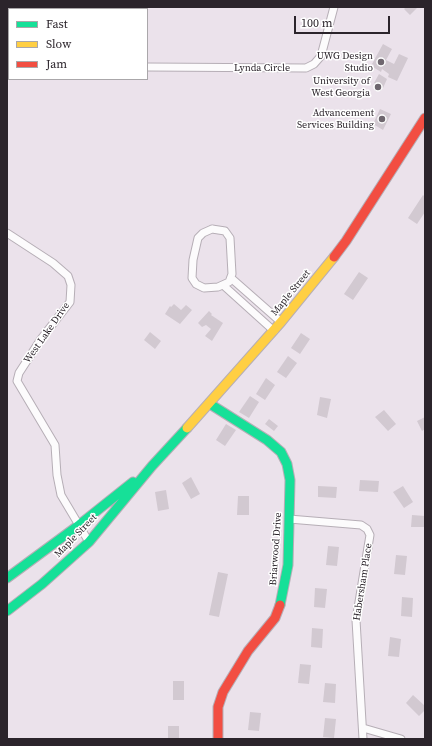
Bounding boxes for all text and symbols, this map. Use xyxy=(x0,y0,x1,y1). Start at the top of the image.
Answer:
legend xyxy=(8,8,148,80)
scale bar xyxy=(296,8,392,34)
text: 100 m xyxy=(301,15,333,31)
text: Fast xyxy=(46,16,68,32)
text: Slow xyxy=(46,36,71,52)
place label: UWG Design Studio xyxy=(317,50,373,74)
text: Jam xyxy=(46,56,67,72)
marker: UWG Design Studio xyxy=(376,57,386,67)
street label: Lynda Circle xyxy=(234,62,290,74)
place label: University of West Georgia xyxy=(311,75,370,98)
marker: University of West Georgia xyxy=(373,82,383,92)
place label: Advancement Services Building xyxy=(297,107,374,130)
marker: Advancement Services Building xyxy=(377,114,387,124)
street label: Maple Street xyxy=(269,268,313,318)
street label: West Lake Drive xyxy=(21,300,73,366)
street label: Maple Street xyxy=(52,512,100,560)
street label: Briarwood Drive xyxy=(267,512,285,586)
street label: Habersham Place xyxy=(351,542,375,622)

